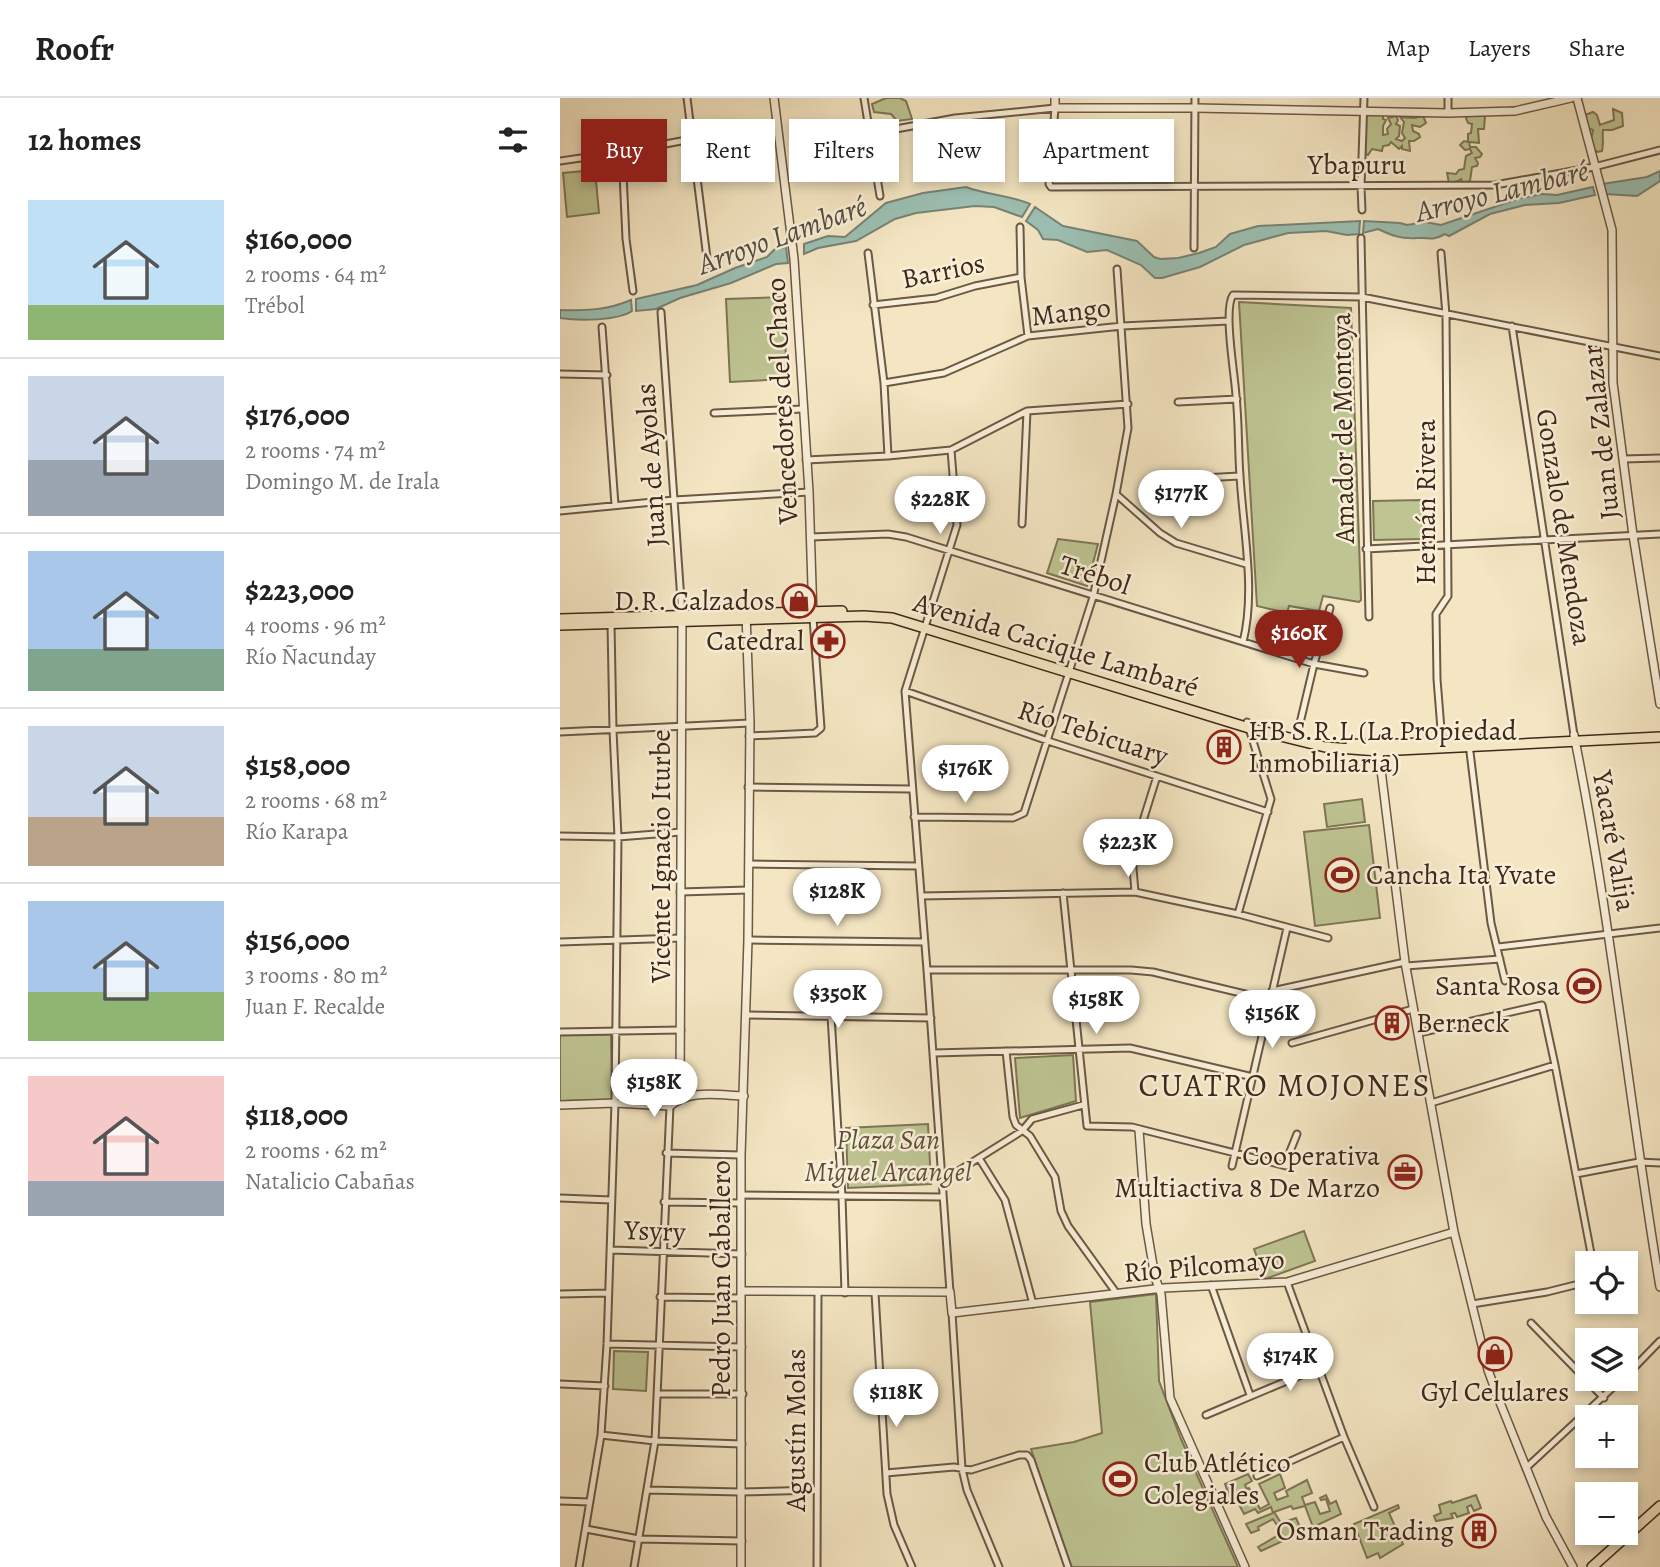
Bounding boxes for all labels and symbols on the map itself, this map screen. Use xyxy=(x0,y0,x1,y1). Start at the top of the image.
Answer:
street label: Ybapuru xyxy=(1307,146,1407,184)
water label: Arroyo Lambaré xyxy=(1409,150,1593,232)
water label: Arroyo Lambaré xyxy=(690,186,872,285)
street label: Barrios xyxy=(898,244,988,298)
street label: Vencedores del Chaco xyxy=(757,277,807,526)
street label: Mango xyxy=(1029,288,1113,336)
street label: Amador de Montoya xyxy=(1322,312,1364,545)
street label: Juan de Zalazar xyxy=(1573,342,1629,522)
street label: Juan de Ayolas xyxy=(626,382,676,548)
street label: Gonzalo de Mendoza xyxy=(1527,406,1601,648)
street label: Hernán Rivera xyxy=(1407,419,1445,585)
pin: $177K xyxy=(1132,470,1230,530)
pin: $228K xyxy=(891,476,989,536)
street label: Trébol xyxy=(1055,546,1135,604)
place label: D.R. Calzados xyxy=(614,582,775,620)
shop icon: D.R. Calzados xyxy=(780,582,818,620)
street label: Avenida Cacique Lambaré xyxy=(908,583,1203,706)
pin: $160K xyxy=(1250,610,1348,670)
place label: Catedral xyxy=(706,622,804,660)
pharmacy icon: Catedral xyxy=(809,622,847,660)
street label: Río Tebicuary xyxy=(1013,691,1174,775)
place label: HB S.R.L (La Propiedad Inmobiliaria) xyxy=(1248,712,1518,782)
building icon: HB S.R.L (La Propiedad Inmobiliaria) xyxy=(1205,728,1243,766)
street label: Vicente Ignacio Iturbe xyxy=(642,729,680,984)
pin: $176K xyxy=(916,746,1014,805)
street label: Yacaré Valija xyxy=(1583,767,1645,914)
pin: $223K xyxy=(1079,820,1177,879)
sports icon: Cancha Ita Yvate xyxy=(1323,856,1361,894)
place label: Cancha Ita Yvate xyxy=(1366,856,1556,894)
pin: $128K xyxy=(788,868,886,928)
place label: Santa Rosa xyxy=(1435,967,1560,1005)
sports icon: Santa Rosa xyxy=(1565,967,1603,1005)
pin: $350K xyxy=(789,970,887,1030)
pin: $158K xyxy=(1047,976,1145,1036)
pin: $156K xyxy=(1223,990,1321,1050)
building icon: Berneck xyxy=(1373,1004,1411,1042)
place label: Berneck xyxy=(1416,1004,1509,1042)
pin: $158K xyxy=(605,1060,703,1119)
district label: CUATRO MOJONES xyxy=(1139,1063,1432,1107)
park label: Plaza San Miguel Arcangel xyxy=(804,1121,972,1191)
place label: Cooperativa Multiactiva 8 De Marzo xyxy=(1114,1137,1380,1207)
office icon: Cooperativa Multiactiva 8 De Marzo xyxy=(1386,1153,1424,1191)
street label: Pedro Juan Caballero xyxy=(702,1160,740,1398)
street label: Ysyry xyxy=(623,1211,687,1251)
street label: Río Pilcomayo xyxy=(1122,1240,1286,1292)
pin: $174K xyxy=(1241,1334,1339,1393)
shop icon: Gyl Celulares xyxy=(1476,1335,1514,1373)
street label: Agustín Molas xyxy=(777,1348,815,1513)
pin: $118K xyxy=(847,1370,945,1429)
place label: Gyl Celulares xyxy=(1421,1373,1569,1411)
place label: Club Atlético Colegiales xyxy=(1144,1444,1291,1514)
sports icon: Club Atlético Colegiales xyxy=(1101,1460,1139,1498)
place label: Osman Trading xyxy=(1276,1512,1454,1550)
building icon: Osman Trading xyxy=(1460,1512,1498,1550)

